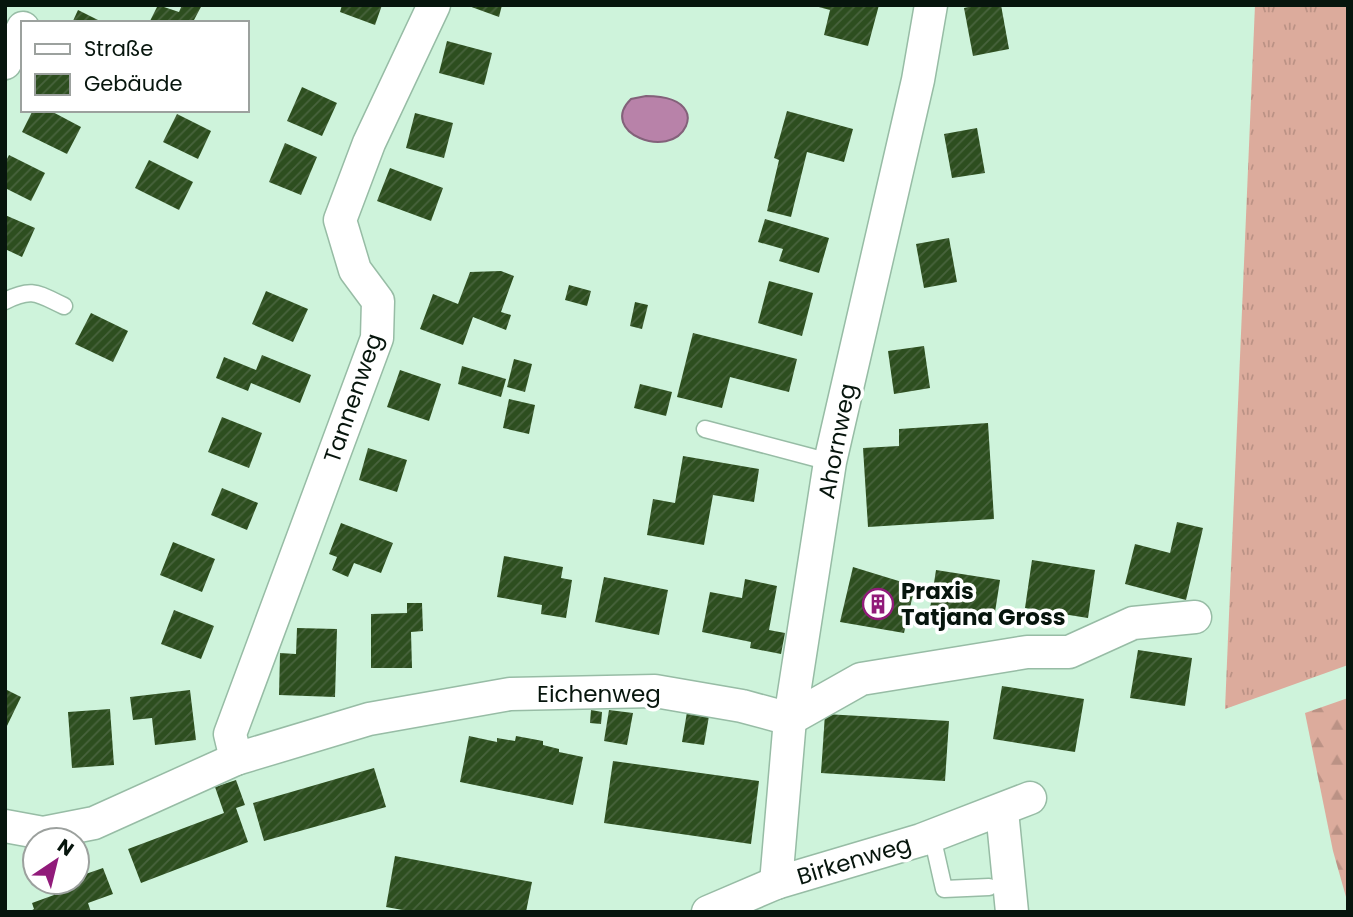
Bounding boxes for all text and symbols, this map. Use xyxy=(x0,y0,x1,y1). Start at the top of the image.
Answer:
legend xyxy=(21,21,248,112)
text: Straße xyxy=(84,34,153,63)
text: Gebäude xyxy=(84,69,182,98)
street label: Tannenweg xyxy=(316,329,390,467)
street label: Ahornweg xyxy=(810,381,864,501)
place label: Praxis Tatjana Gross xyxy=(901,575,1066,633)
building icon: Praxis Tatjana Gross xyxy=(861,587,895,621)
street label: Eichenweg xyxy=(537,678,661,710)
north arrow xyxy=(21,826,91,896)
street label: Birkenweg xyxy=(793,827,915,893)
text: N xyxy=(52,832,79,863)

